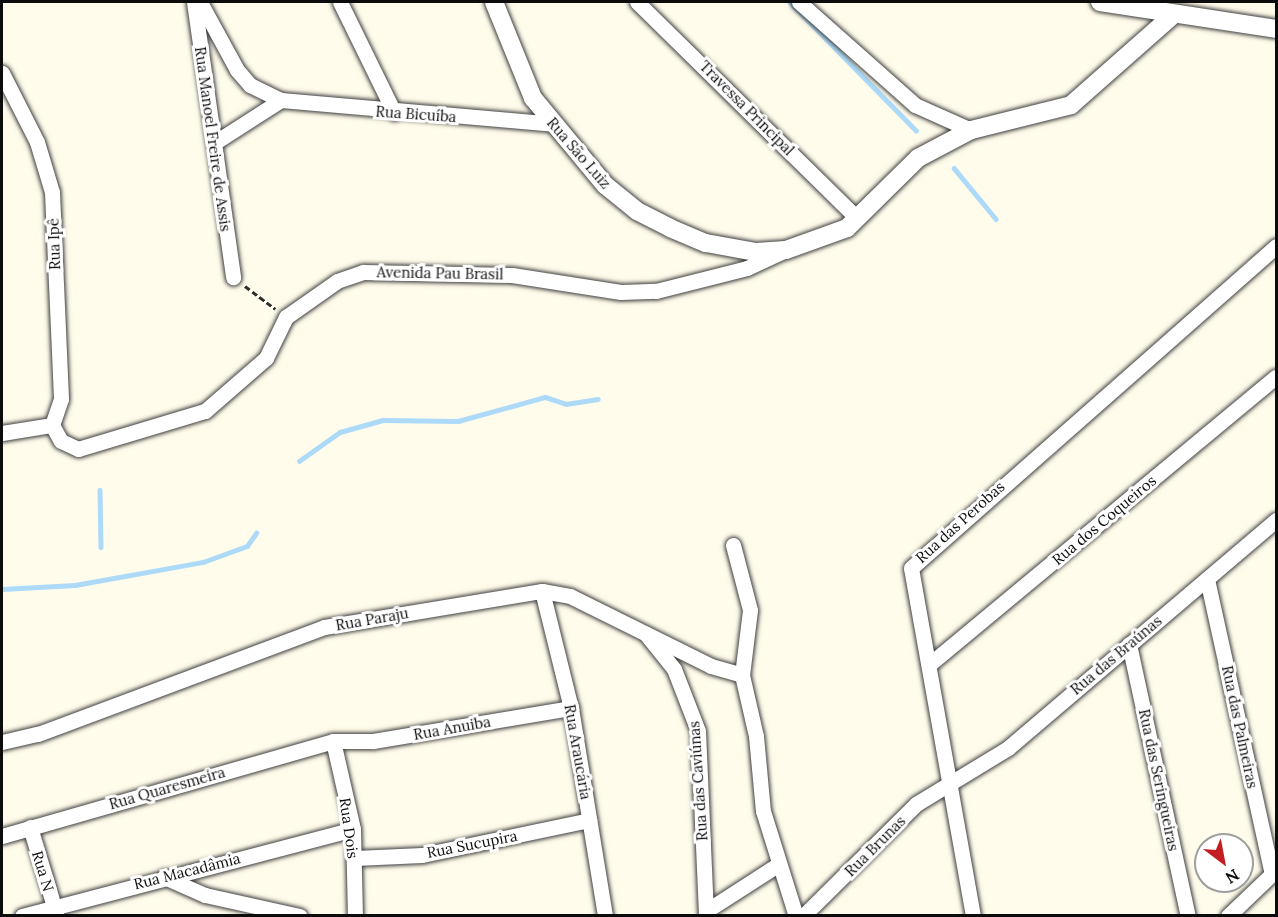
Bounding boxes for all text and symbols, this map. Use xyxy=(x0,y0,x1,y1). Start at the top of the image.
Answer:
street label: Rua Manoel Freire de Assis xyxy=(191,45,235,233)
street label: Travessa Principal xyxy=(696,57,798,159)
street label: Rua Bicuíba xyxy=(375,102,457,126)
street label: Rua São Luiz xyxy=(543,114,615,192)
street label: Rua Ipê xyxy=(44,218,64,270)
street label: Avenida Pau Brasil xyxy=(376,263,504,283)
street label: Rua dos Coqueiros xyxy=(1048,471,1160,569)
street label: Rua das Perobas xyxy=(912,477,1008,567)
street label: Rua Paraju xyxy=(334,604,410,634)
street label: Rua das Braúnas xyxy=(1067,612,1165,698)
street label: Rua das Palmeiras xyxy=(1218,664,1262,790)
street label: Rua Araucária xyxy=(561,703,595,801)
street label: Rua das Seringueiras xyxy=(1135,707,1183,853)
street label: Rua Anuiba xyxy=(412,712,492,744)
street label: Rua das Caviúnas xyxy=(685,720,711,842)
street label: Rua Quaresmeira xyxy=(107,763,227,813)
street label: Rua Dois xyxy=(336,796,362,860)
street label: Rua Brunas xyxy=(841,812,909,880)
street label: Rua Sucupira xyxy=(425,826,519,862)
north arrow xyxy=(1194,833,1254,893)
street label: Rua N xyxy=(28,849,58,893)
street label: Rua Macadâmia xyxy=(132,849,242,893)
text: N xyxy=(1222,865,1243,888)

